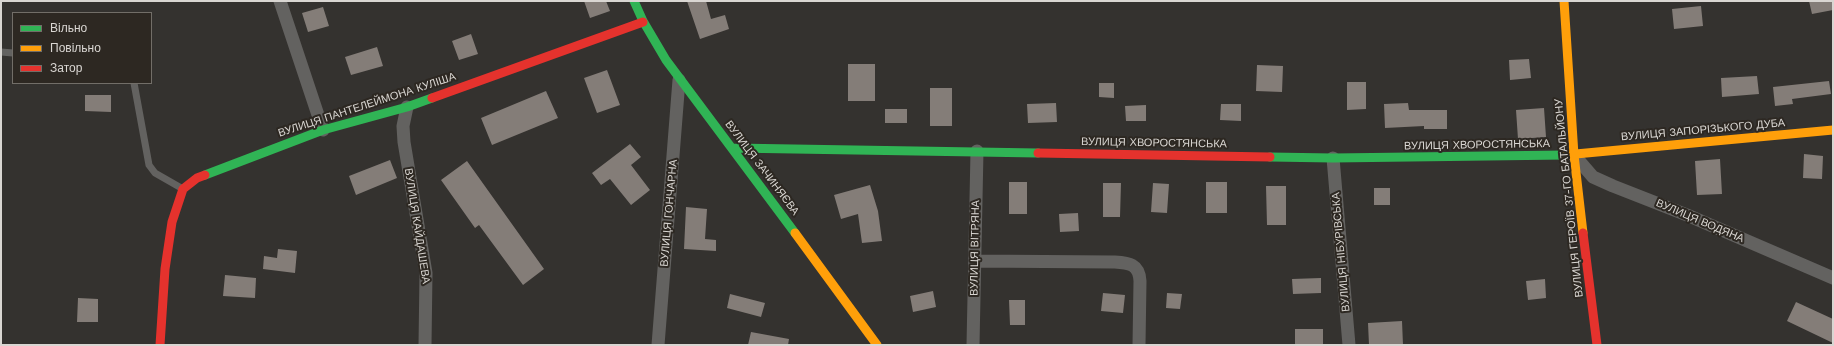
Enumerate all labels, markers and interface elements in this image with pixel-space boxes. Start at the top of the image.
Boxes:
legend [12,12,152,84]
text: Вільно [50,21,87,35]
text: Повільно [50,41,101,55]
text: Затор [50,61,82,75]
street label: ВУЛИЦЯ ПАНТЕЛЕЙМОНА КУЛІША [277,70,457,140]
street label: ВУЛИЦЯ ГЕРОЇВ 37-ГО БАТАЛЬЙОНУ [1552,98,1586,298]
street label: ВУЛИЦЯ ЗАПОРІЗЬКОГО ДУБА [1620,116,1786,144]
street label: ВУЛИЦЯ ЗАЧИНЯЄВА [722,118,802,218]
street label: ВУЛИЦЯ ХВОРОСТЯНСЬКА [1081,135,1227,151]
street label: ВУЛИЦЯ ХВОРОСТЯНСЬКА [1404,137,1550,153]
street label: ВУЛИЦЯ ГОНЧАРНА [658,159,680,267]
street label: ВУЛИЦЯ КАЙДАШЕВА [401,167,433,285]
street label: ВУЛИЦЯ НІБУРІВСЬКА [1329,192,1353,312]
street label: ВУЛИЦЯ ВОДЯНА [1654,196,1746,246]
street label: ВУЛИЦЯ ВІТРЯНА [968,200,982,296]

